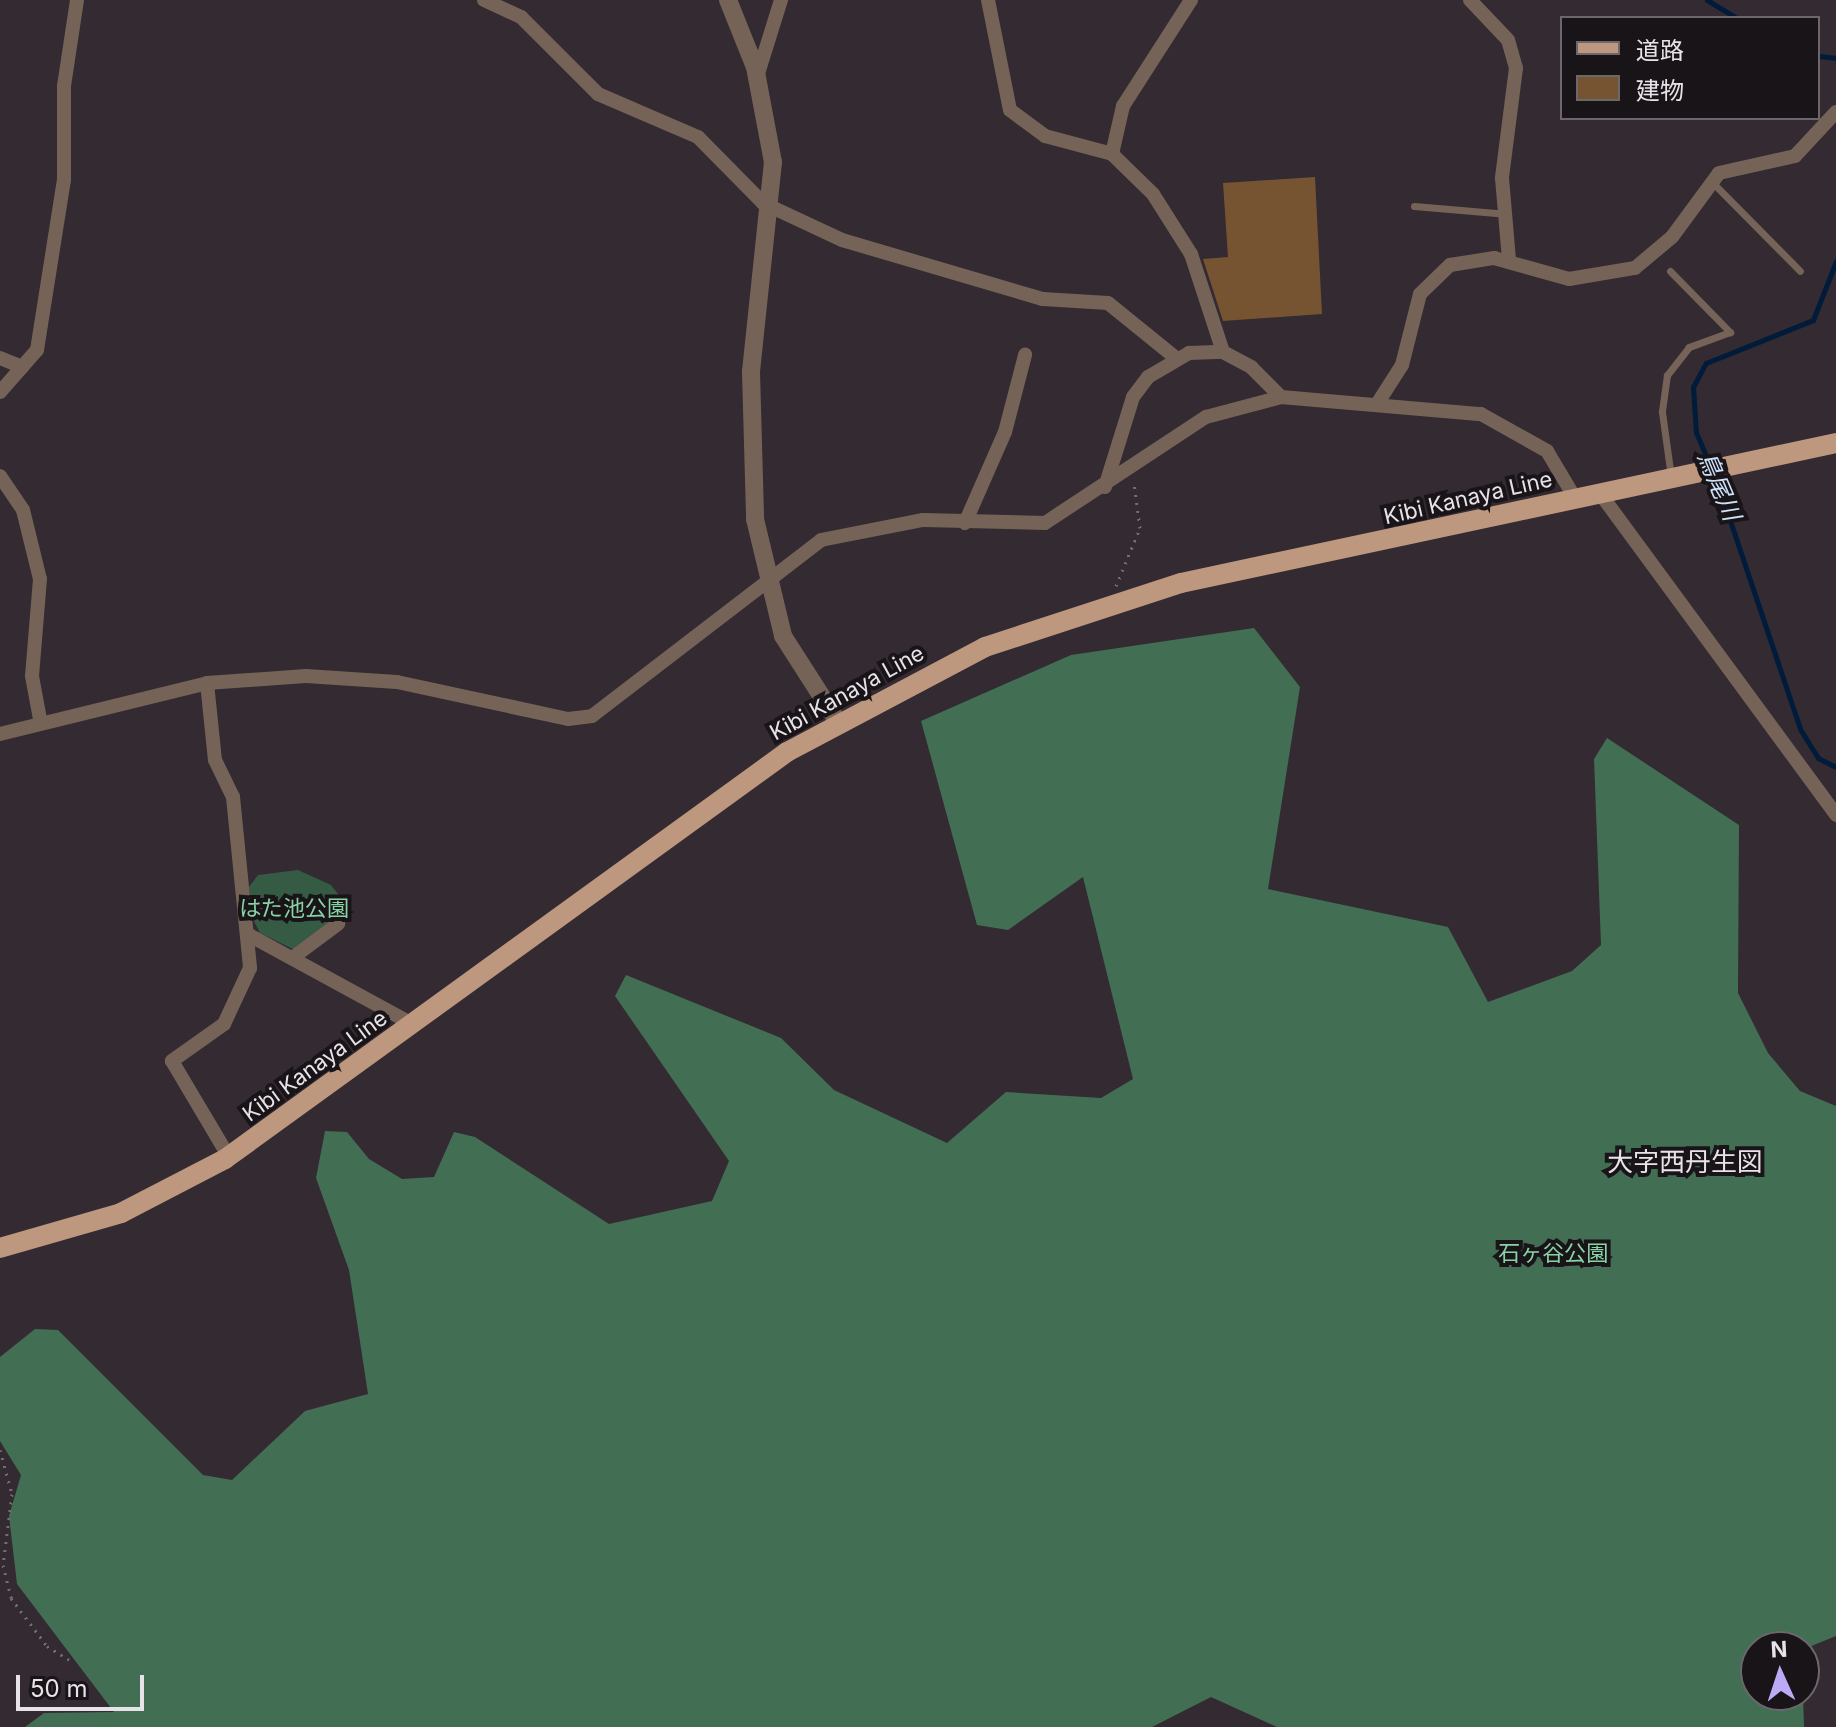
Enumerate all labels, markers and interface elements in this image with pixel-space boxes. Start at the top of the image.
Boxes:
legend [1560,16,1820,120]
text: 道路 [1636,36,1684,65]
text: 建物 [1636,76,1684,105]
water label: 鳥尾川 [1692,447,1746,525]
street label: Kibi Kanaya Line [1381,466,1555,530]
street label: Kibi Kanaya Line [765,640,929,746]
park label: はた池公園 [239,896,349,922]
street label: Kibi Kanaya Line [238,1005,392,1127]
district label: 大字西丹生図 [1607,1146,1763,1178]
park label: 石ヶ谷公園 [1498,1241,1608,1267]
north arrow [1740,1631,1820,1711]
text: N [1770,1636,1788,1662]
scale bar [20,1659,148,1709]
text: 50 m [30,1674,88,1703]

